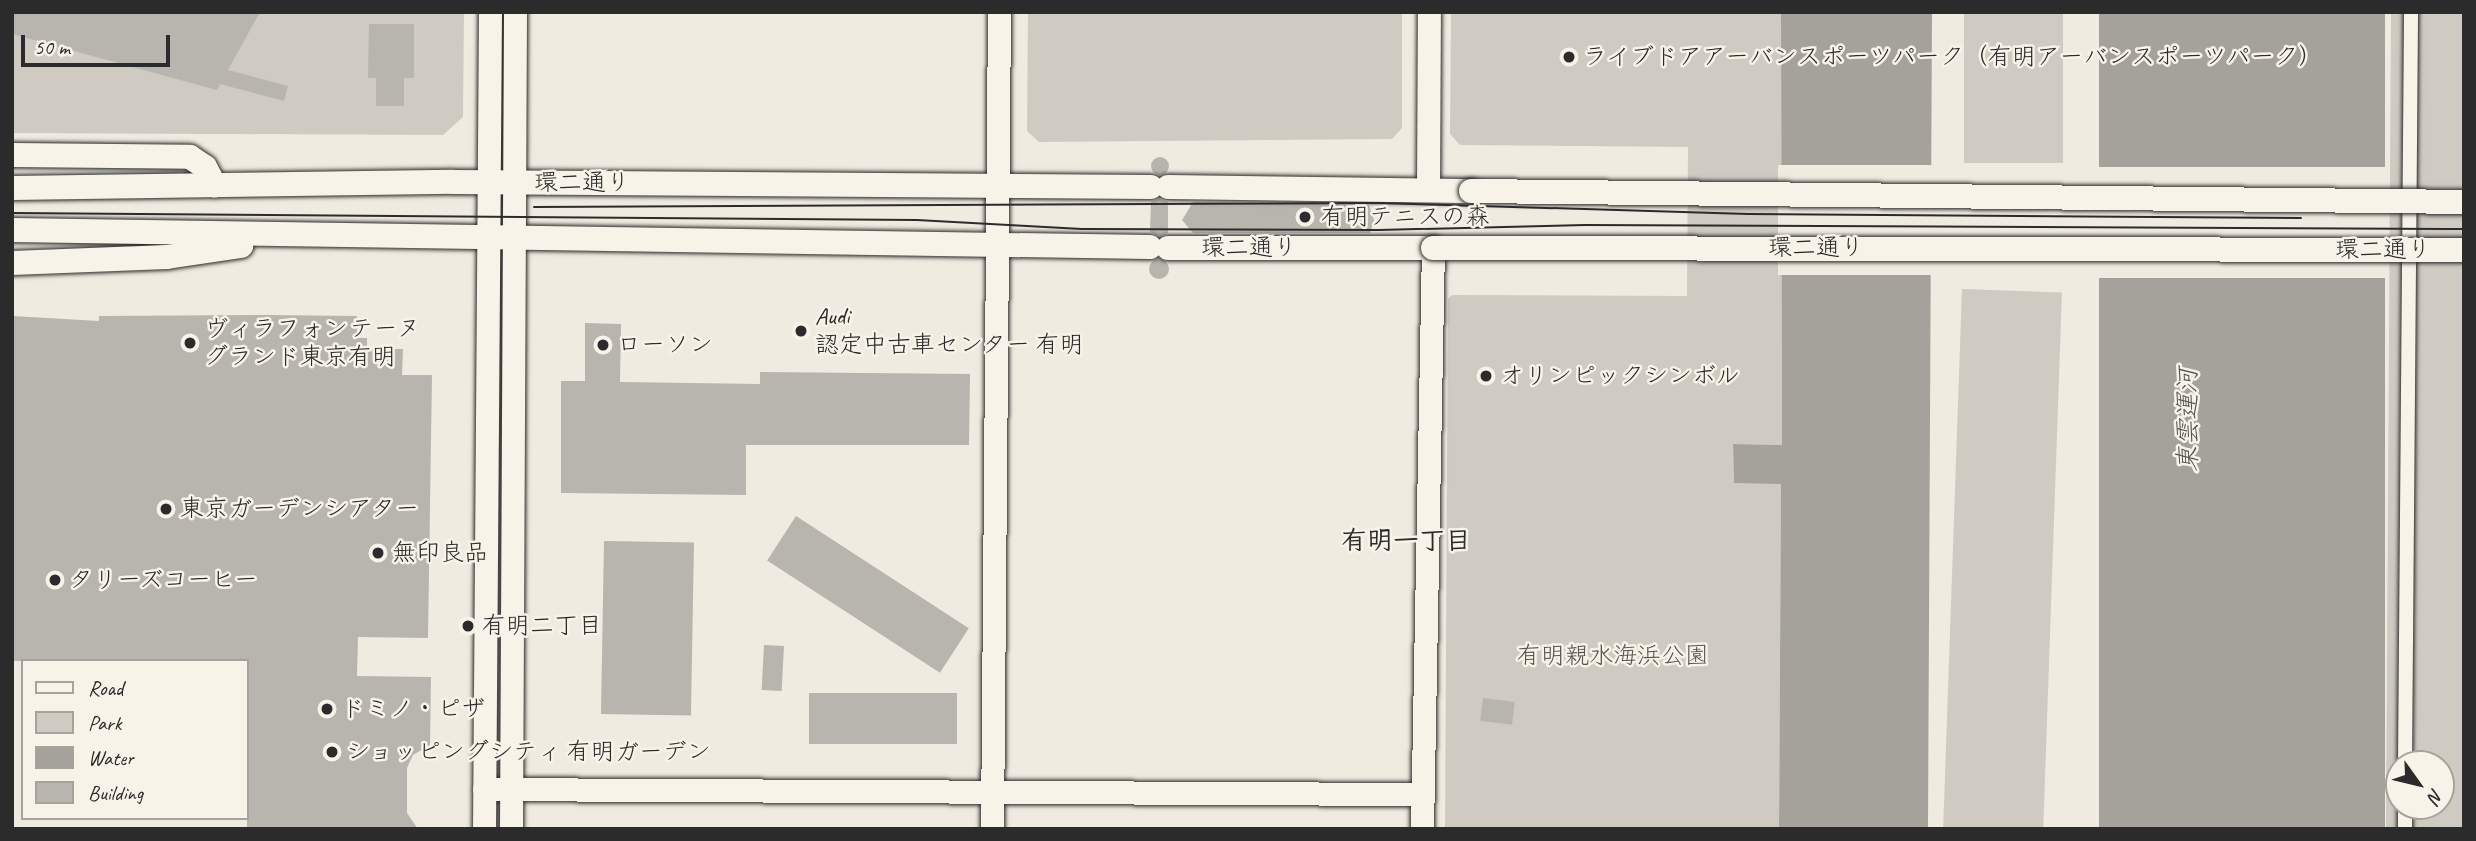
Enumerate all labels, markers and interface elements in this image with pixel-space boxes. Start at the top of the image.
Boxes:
scale bar [24,21,173,65]
text: 50 m [34,34,70,60]
place label: ライブドアアーバンスポーツパーク（有明アーバンスポーツパーク） [1583,43,2325,71]
marker: ライブドアアーバンスポーツパーク（有明アーバンスポーツパーク） [1561,49,1577,65]
street label: 環二通り [534,169,630,197]
place label: 有明テニスの森 [1321,203,1489,231]
marker: 有明テニスの森 [1295,207,1315,227]
street label: 環二通り [1201,234,1297,262]
street label: 環二通り [1768,234,1864,262]
street label: 環二通り [2335,236,2431,264]
place label: Audi 認定中古車センター 有明 [815,303,1085,359]
place label: ヴィラフォンテーヌ グランド東京有明 [204,315,420,371]
marker: Audi 認定中古車センター 有明 [793,323,809,339]
place label: ローソン [617,331,713,359]
marker: ヴィラフォンテーヌ グランド東京有明 [182,335,198,351]
marker: ローソン [595,337,611,353]
place label: オリンピックシンボル [1500,362,1740,390]
marker: オリンピックシンボル [1478,368,1494,384]
water label: 東雲運河 [2172,368,2204,472]
place label: 東京ガーデンシアター [180,495,420,523]
marker: 東京ガーデンシアター [158,501,174,517]
district label: 有明一丁目 [1341,525,1471,557]
place label: 無印良品 [392,539,488,567]
marker: 無印良品 [370,545,386,561]
place label: タリーズコーヒー [69,566,260,594]
marker: タリーズコーヒー [47,572,63,588]
place label: 有明二丁目 [482,612,602,640]
marker: 有明二丁目 [460,618,476,634]
park label: 有明親水海浜公園 [1517,642,1709,670]
legend [21,659,248,820]
text: Road [88,675,123,701]
place label: ドミノ・ピザ [341,695,485,723]
marker: ドミノ・ピザ [319,701,335,717]
text: Park [88,710,121,736]
place label: ショッピングシティ 有明ガーデン [346,738,712,766]
marker: ショッピングシティ 有明ガーデン [324,744,340,760]
text: Water [88,745,134,771]
north arrow [2385,750,2455,820]
text: Building [88,780,143,806]
text: N [2423,784,2449,807]

